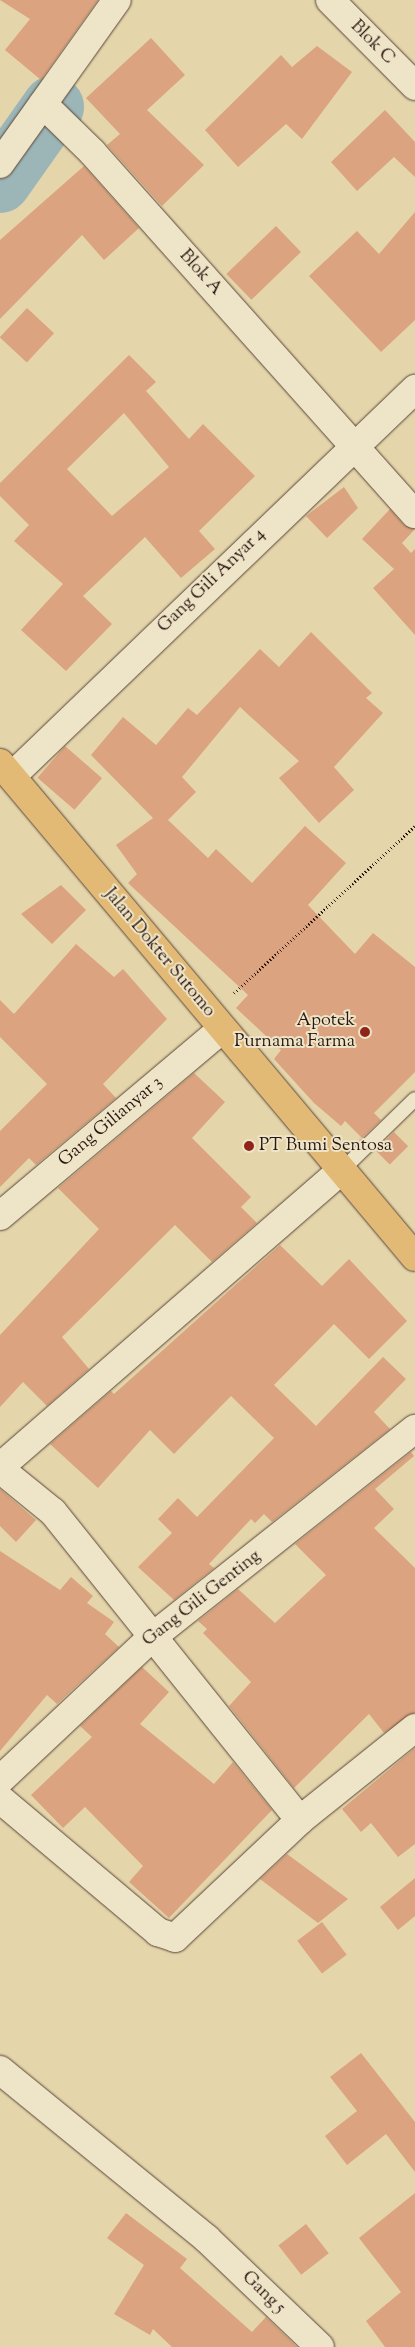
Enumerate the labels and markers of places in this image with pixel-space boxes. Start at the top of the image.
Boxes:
place label: Apotek Purnama Farma [234,1011,355,1054]
marker: Apotek Purnama Farma [359,1026,371,1038]
place label: PT Bumi Sentosa [259,1135,392,1157]
marker: PT Bumi Sentosa [243,1140,255,1152]

